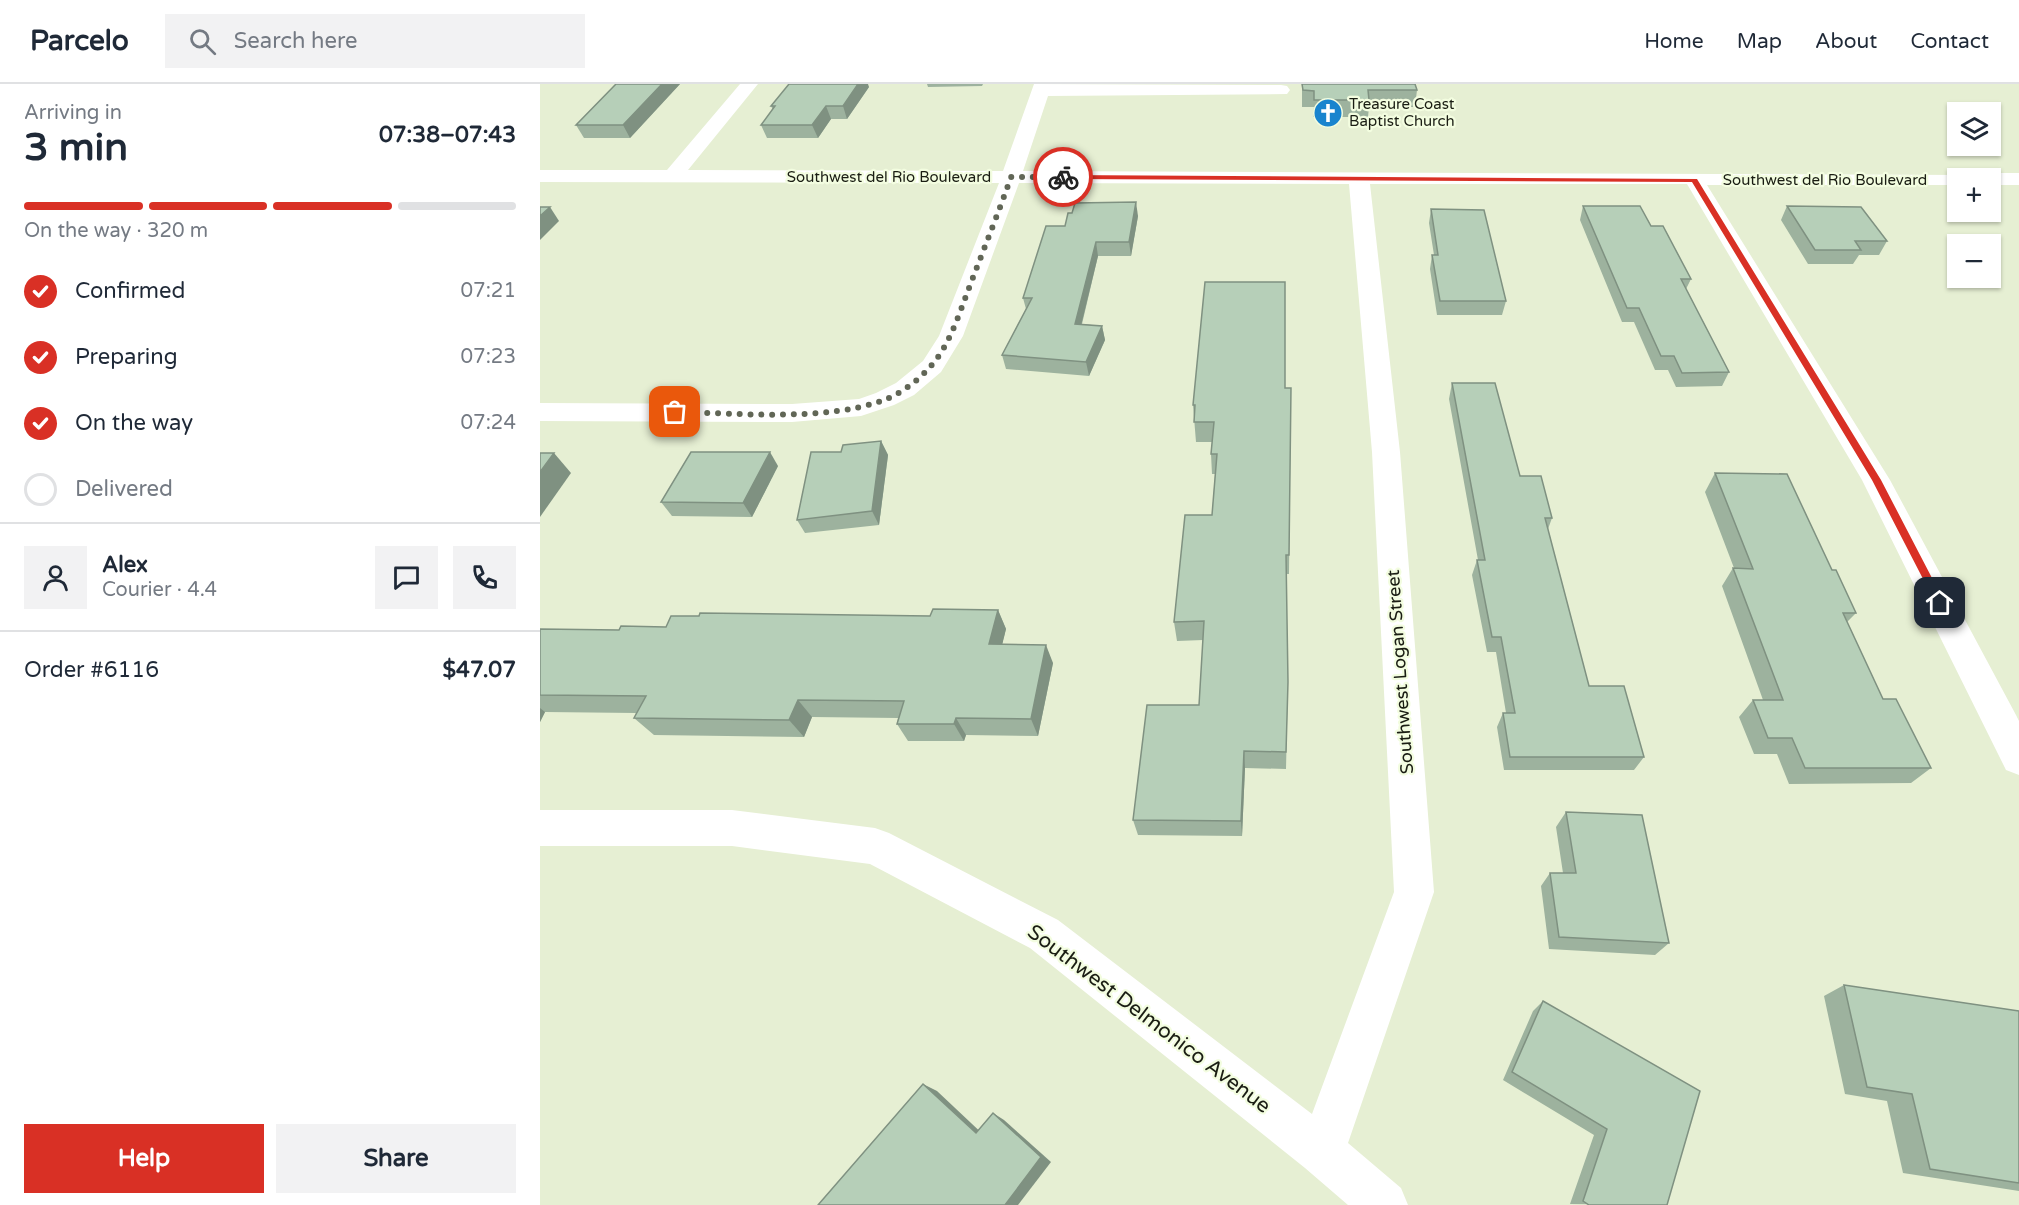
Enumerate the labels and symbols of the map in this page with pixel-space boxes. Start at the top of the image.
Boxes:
place label: Treasure Coast Baptist Church [1349,95,1455,130]
church icon: Treasure Coast Baptist Church [1312,97,1344,129]
courier [1033,147,1093,207]
street label: Southwest del Rio Boulevard [787,168,991,186]
street label: Southwest del Rio Boulevard [1723,171,1927,189]
pin [649,386,700,437]
street label: Southwest Logan Street [1382,569,1418,775]
pin [1914,577,1965,628]
street label: Southwest Delmonico Avenue [1022,919,1276,1119]

